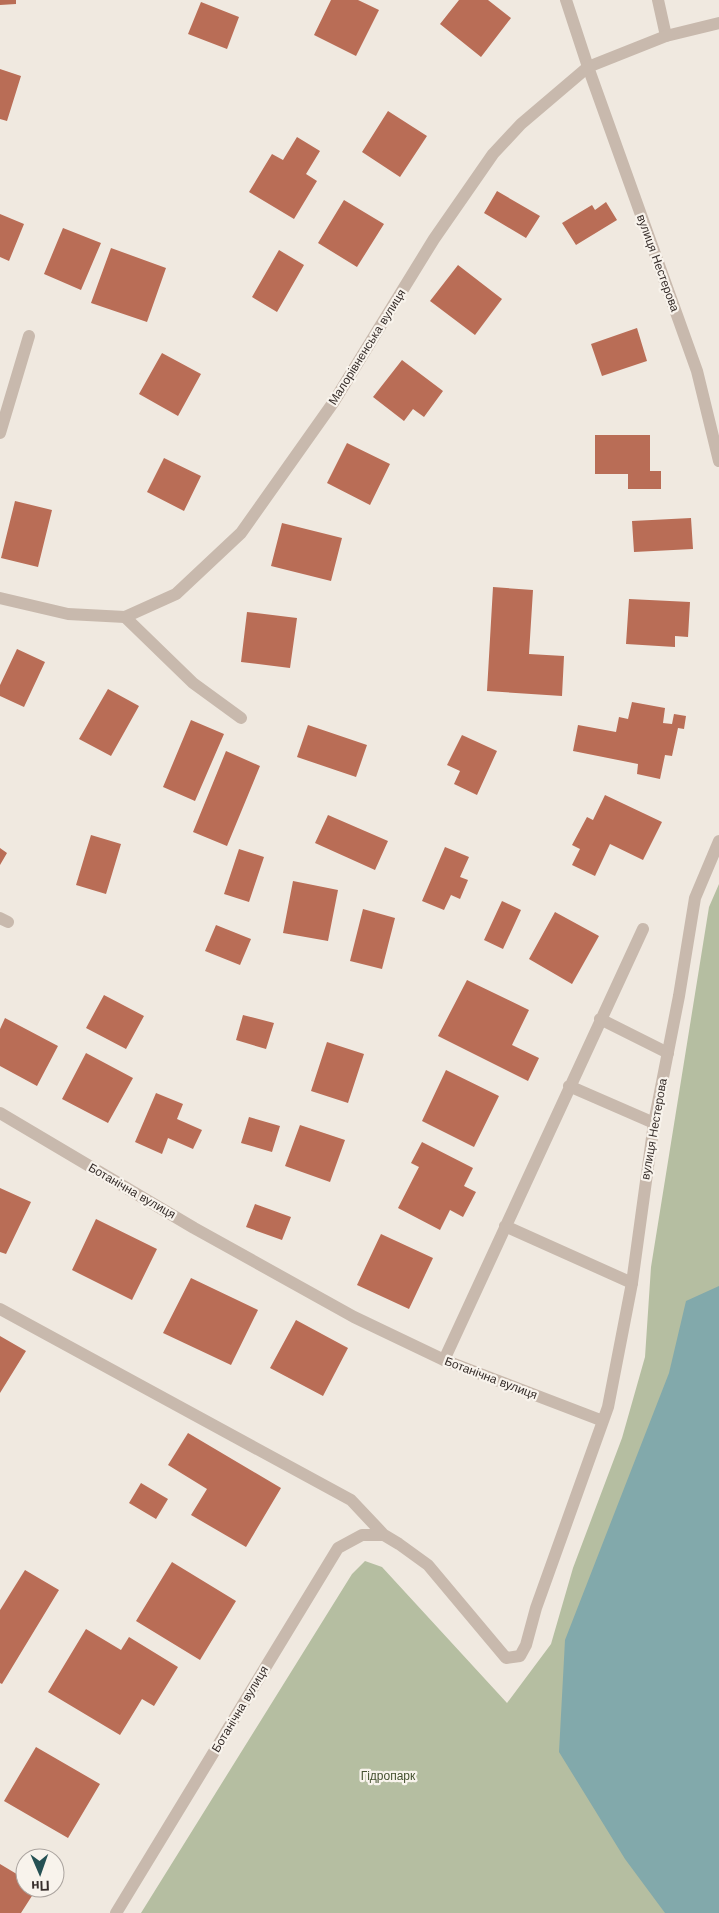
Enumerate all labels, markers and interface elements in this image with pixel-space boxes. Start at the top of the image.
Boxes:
street label: вулиця Нестерова [634,212,682,314]
street label: Малорівненська вулиця [326,287,408,407]
street label: вулиця Нестерова [638,1077,670,1181]
street label: Ботанічна вулиця [86,1160,178,1222]
street label: Ботанічна вулиця [443,1354,539,1402]
street label: Ботанічна вулиця [209,1663,271,1755]
park label: Гідропарк [361,1769,416,1783]
north arrow [15,1848,65,1898]
text: Пн [31,1878,50,1894]

